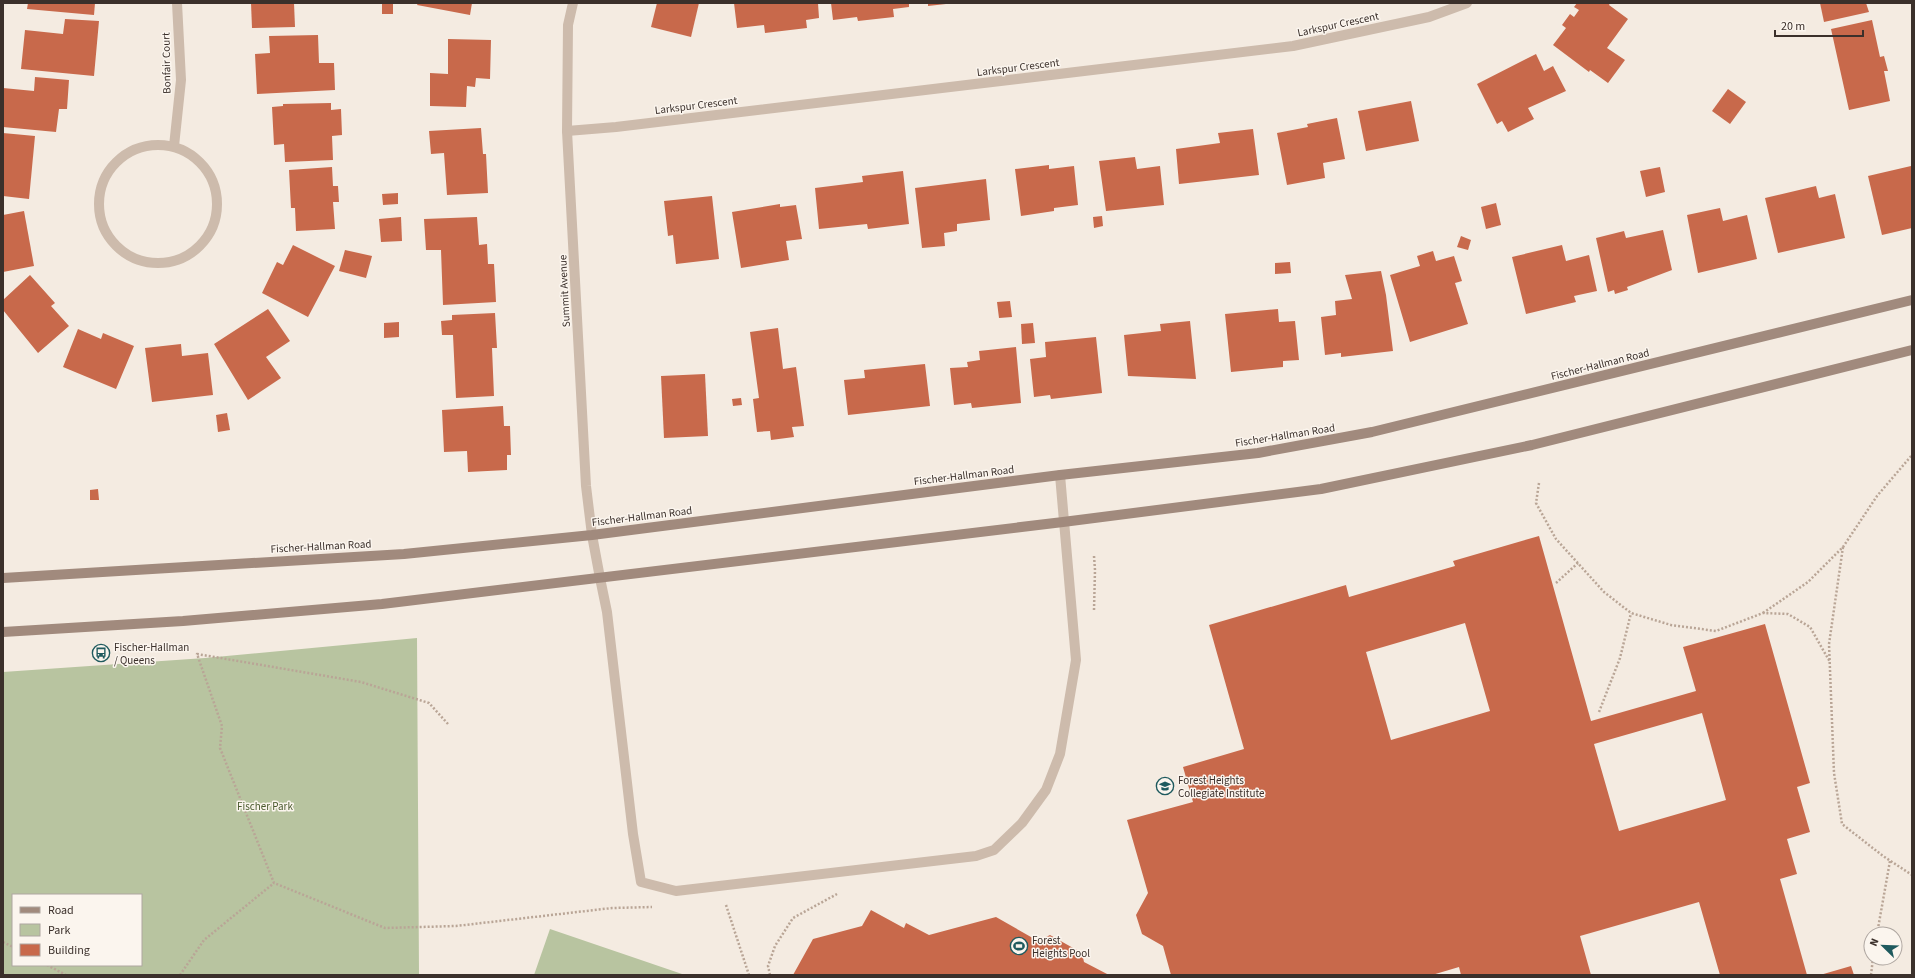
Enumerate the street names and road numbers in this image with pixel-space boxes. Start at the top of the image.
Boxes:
street label: Larkspur Crescent [1296,8,1380,40]
street label: Bonfair Court [158,32,175,94]
street label: Larkspur Crescent [976,55,1060,80]
street label: Larkspur Crescent [654,93,738,118]
street label: Summit Avenue [555,254,574,328]
street label: Fischer-Hallman Road [1549,345,1651,384]
street label: Fischer-Hallman Road [1234,420,1336,451]
street label: Fischer-Hallman Road [913,462,1015,489]
street label: Fischer-Hallman Road [591,503,693,530]
street label: Fischer-Hallman Road [270,536,372,557]

